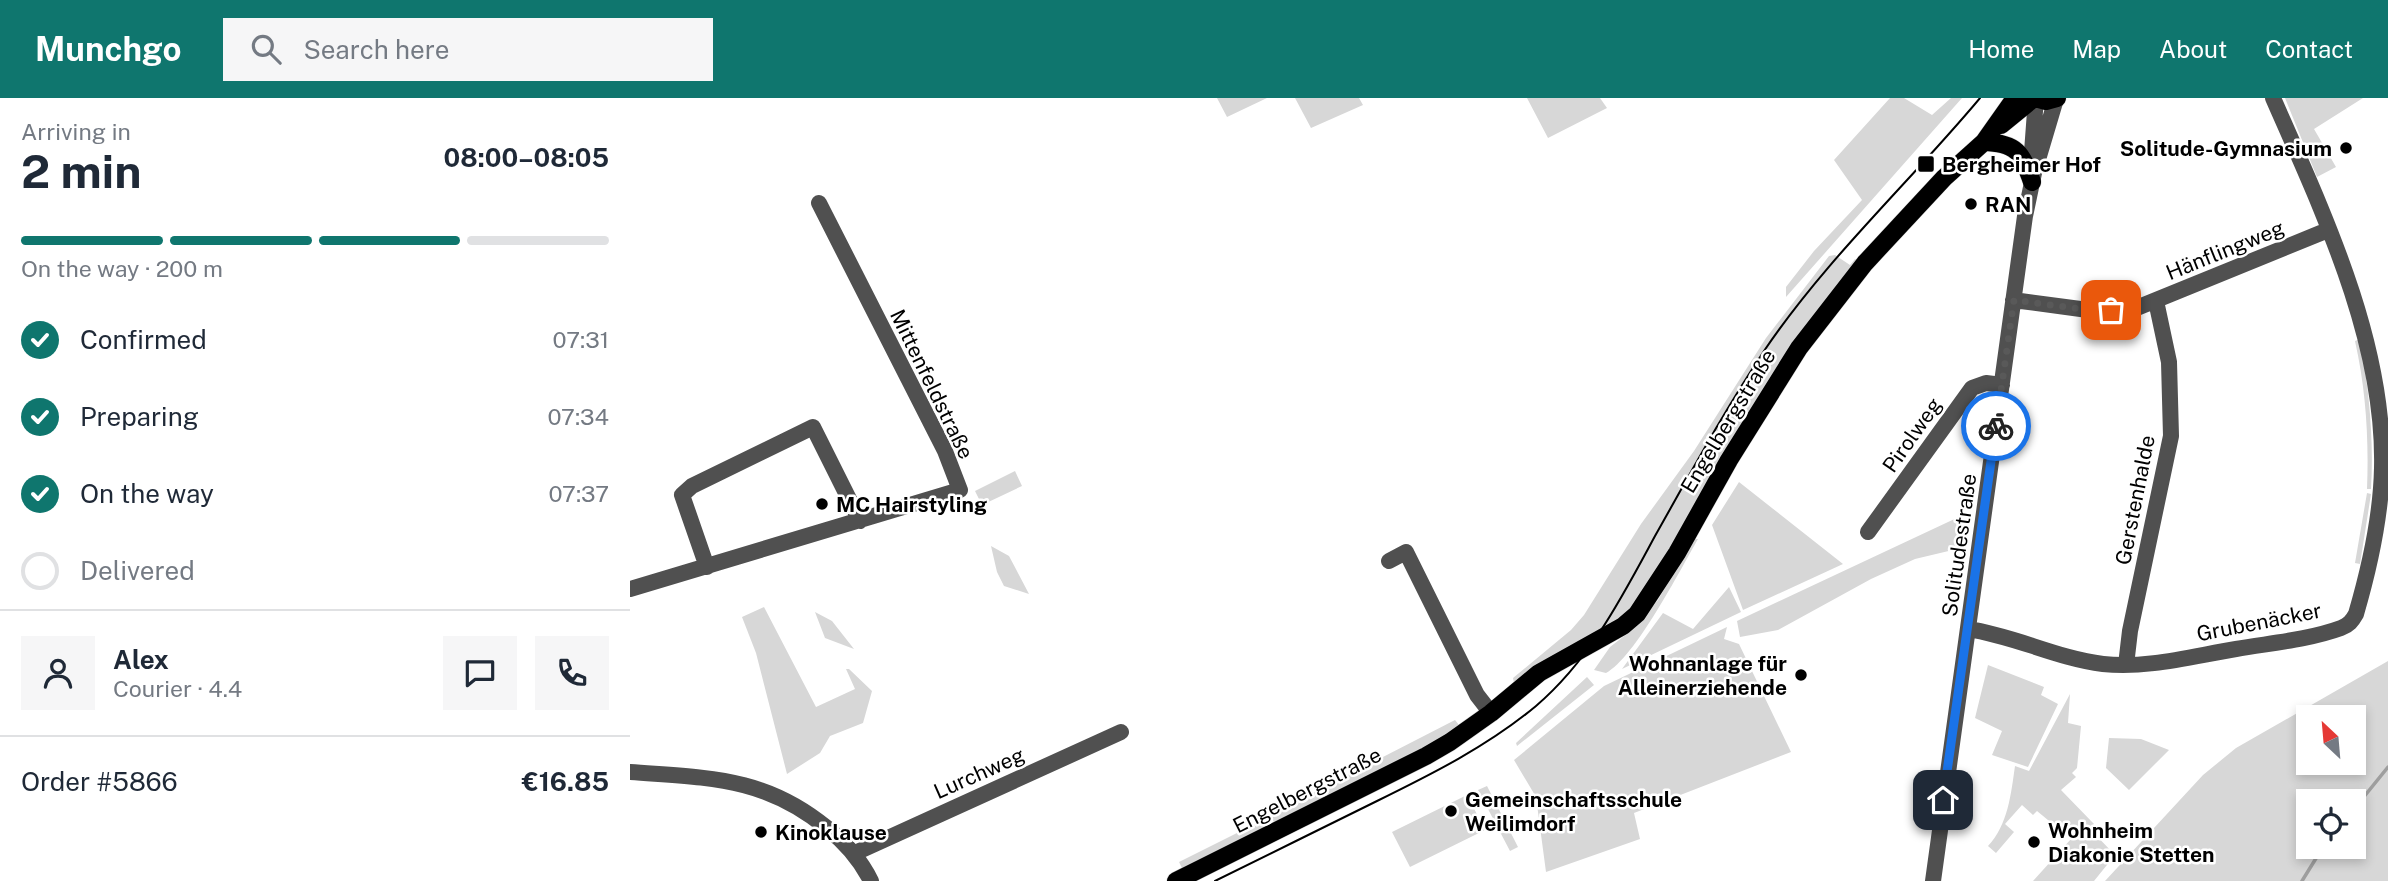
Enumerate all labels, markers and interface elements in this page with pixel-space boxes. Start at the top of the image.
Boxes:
search box [223,18,713,81]
text: Munchgo [35,30,181,68]
icon: search [247,30,285,68]
text: Search here [303,34,449,65]
text: Home [1968,35,2034,63]
text: Map [2072,35,2121,63]
text: About [2159,35,2227,63]
text: Contact [2265,35,2353,63]
text: Arriving in [21,118,131,145]
place label: Solitude-Gymnasium [2120,136,2332,161]
marker: Solitude-Gymnasium [2338,140,2354,156]
text: 08:00–08:05 [444,142,609,173]
text: 2 min [21,144,141,198]
place label: Bergheimer Hof [1942,152,2101,177]
marker: Bergheimer Hof [1916,154,1936,174]
place label: RAN [1985,192,2031,217]
marker: RAN [1963,196,1979,212]
street label: Hänflingweg [2162,215,2288,285]
text: On the way · 200 m [21,255,223,282]
pin [2081,280,2141,340]
icon: bag [2092,291,2130,329]
street label: Mittenfeldstraße [885,305,979,463]
icon: check [21,321,59,359]
text: Confirmed [80,324,207,355]
text: 07:31 [552,326,609,353]
street label: Engelbergstraße [1675,345,1781,497]
courier [1961,391,2031,461]
street label: Pirolweg [1877,393,1947,477]
icon: check [21,398,59,436]
text: Preparing [80,401,199,432]
text: 07:34 [547,403,609,430]
icon: bike [1977,407,2015,445]
street label: Gerstenhalde [2110,433,2160,567]
street label: Solitudestraße [1937,472,1981,618]
icon: check [21,475,59,513]
text: On the way [80,478,214,509]
text: 07:37 [548,480,609,507]
place label: MC Hairstyling [836,492,987,517]
marker: MC Hairstyling [814,496,830,512]
text: Delivered [80,555,195,586]
street label: Grubenäcker [2194,598,2324,646]
button: person [21,636,95,710]
button: chat [443,636,517,710]
button: phone [535,636,609,710]
text: Alex [113,644,169,675]
place label: Wohnanlage für Alleinerziehende [1618,651,1787,700]
marker: Wohnanlage für Alleinerziehende [1793,667,1809,683]
text: Courier · 4.4 [113,675,242,702]
north arrow [2296,705,2366,775]
map controls [2296,705,2366,859]
street label: Lurchweg [930,742,1028,804]
street label: Engelbergstraße [1229,742,1385,838]
text: Order #5866 [21,766,178,797]
text: €16.85 [522,766,609,797]
pin [1913,770,1973,830]
icon: home [1924,781,1962,819]
place label: Gemeinschaftsschule Weilimdorf [1465,787,1682,836]
button: locate [2296,789,2366,859]
marker: Gemeinschaftsschule Weilimdorf [1443,803,1459,819]
place label: Wohnheim Diakonie Stetten [2048,818,2215,867]
place label: Kinoklause [775,820,887,845]
marker: Kinoklause [753,824,769,840]
marker: Wohnheim Diakonie Stetten [2026,834,2042,850]

